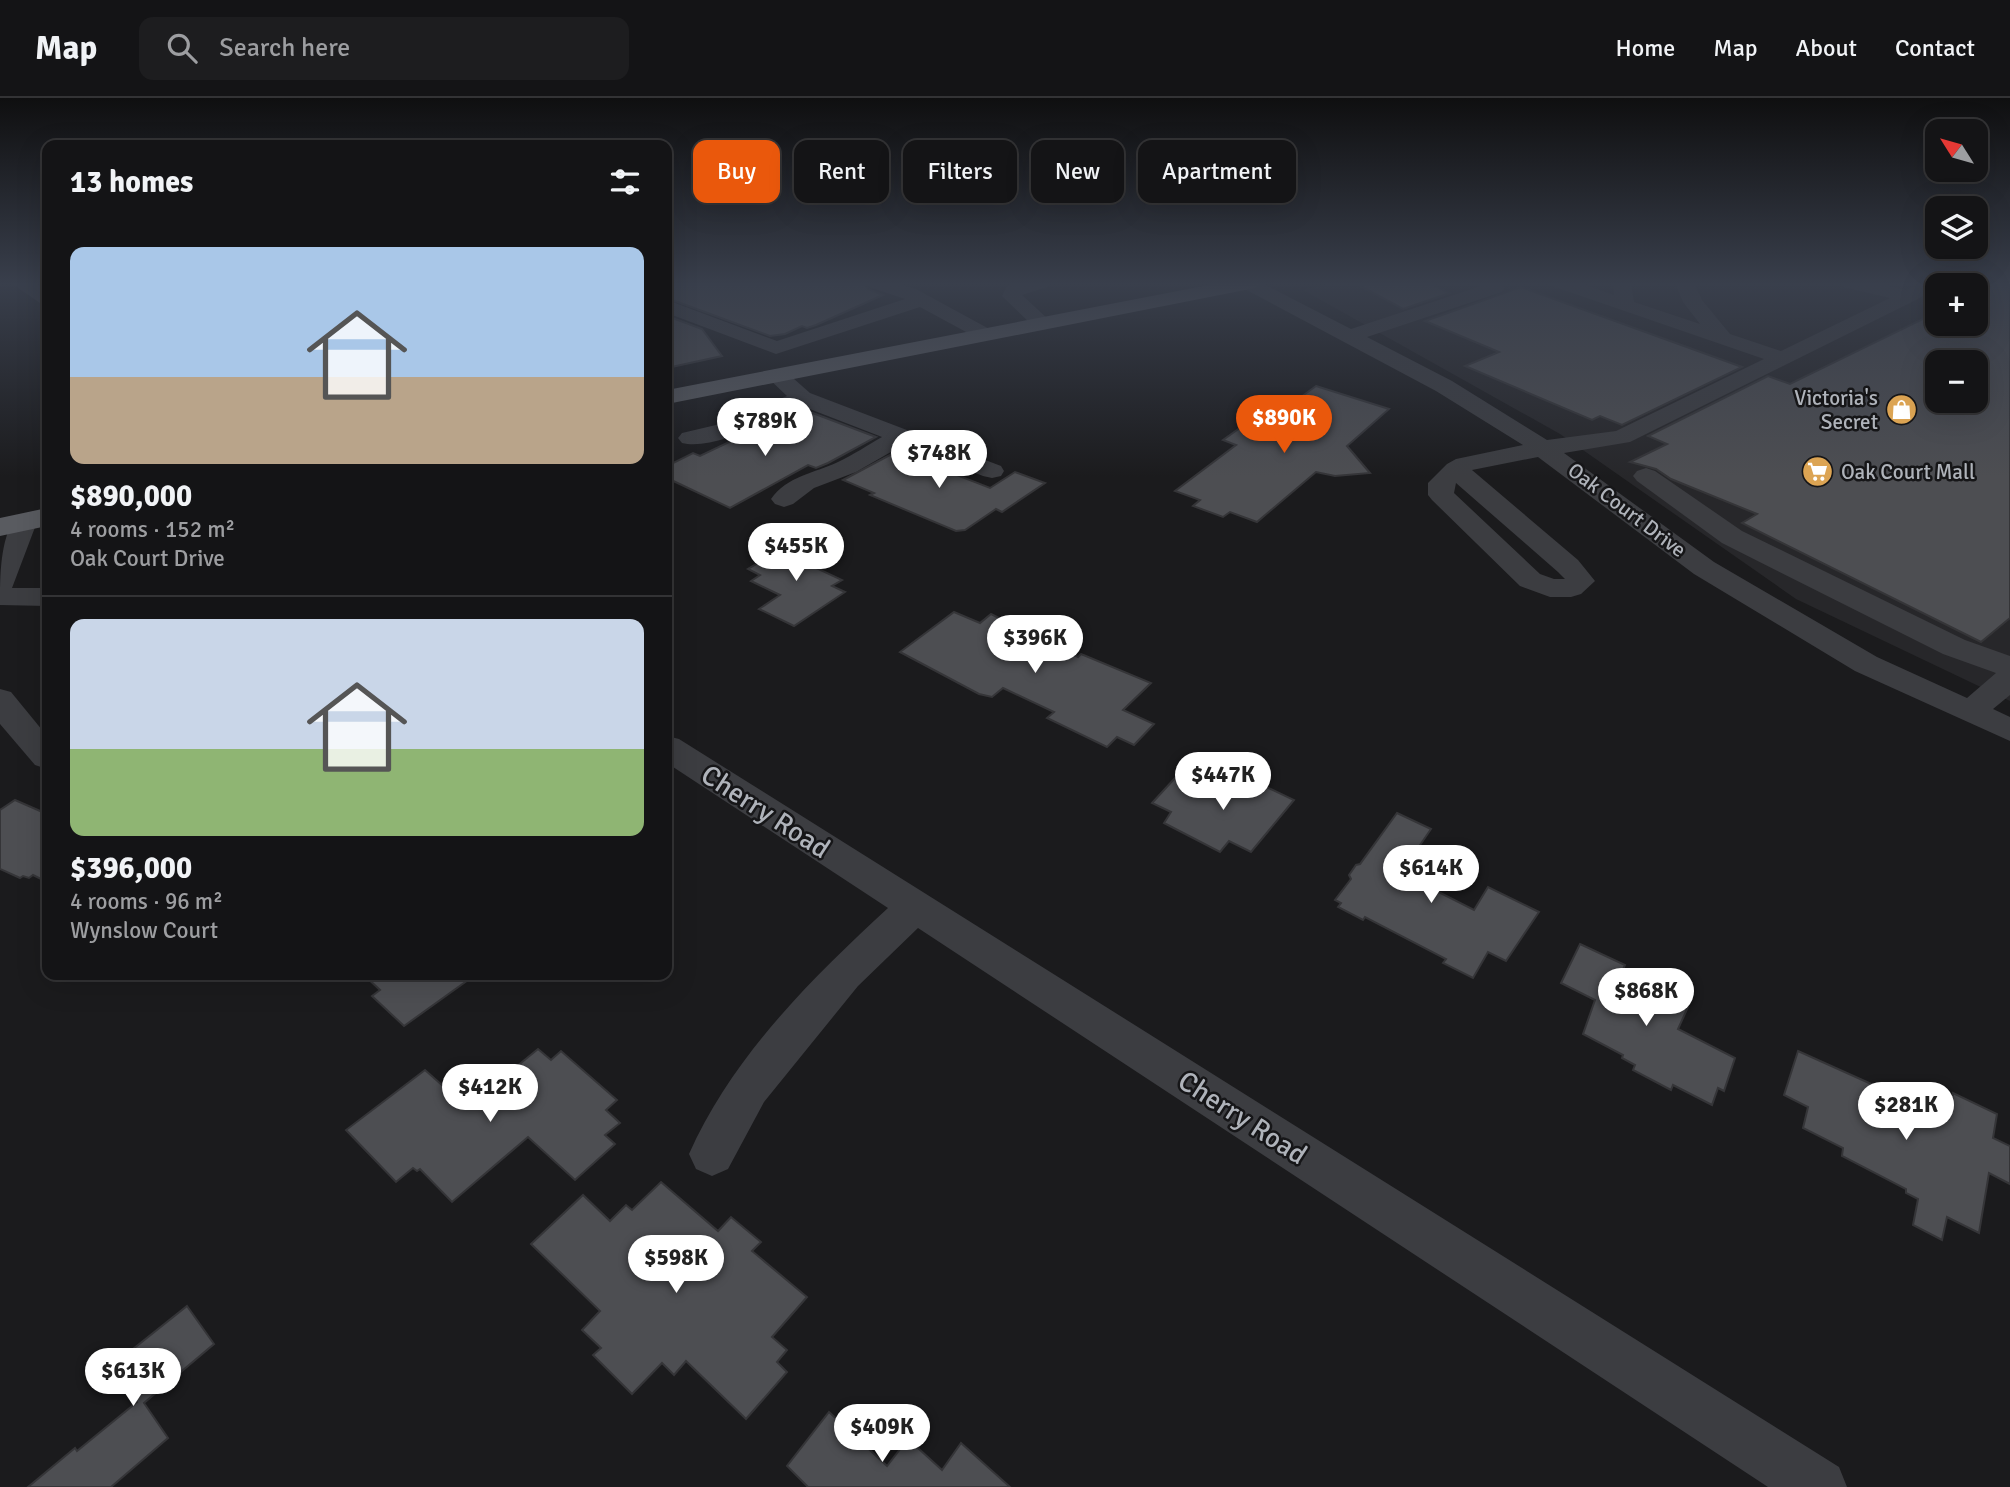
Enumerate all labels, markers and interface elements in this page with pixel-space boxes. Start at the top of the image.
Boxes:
search box [139,17,629,80]
text: Map [35,28,97,69]
icon: search [163,29,201,67]
text: Search here [219,32,350,64]
text: Home [1615,33,1675,63]
text: Map [1713,33,1758,63]
text: About [1796,33,1857,63]
text: Contact [1895,33,1975,63]
north arrow [1925,119,1988,182]
map controls [1925,119,1988,413]
chip: Buy [693,140,780,203]
chip: Rent [794,140,889,203]
chip: Filters [903,140,1017,203]
chip: New [1031,140,1124,203]
chip: Apartment [1138,140,1296,203]
icon: filters [606,163,644,201]
text: 13 homes [70,164,193,201]
button: layers [1925,196,1988,259]
button: + [1925,273,1988,336]
icon: home [294,292,420,418]
button: − [1925,350,1988,413]
place label: Victoria's Secret [1794,385,1878,435]
shop icon: Victoria's Secret [1884,393,1918,427]
pin: $890K [1235,396,1333,455]
pin: $789K [716,398,814,458]
text: $890K [1252,403,1316,432]
text: $789K [733,406,797,435]
pin: $748K [890,430,988,490]
text: $748K [907,438,971,467]
supermarket icon: Oak Court Mall [1801,455,1835,489]
street label: Oak Court Drive [1563,457,1691,563]
place label: Oak Court Mall [1841,459,1975,485]
text: $890,000 [70,478,192,515]
text: 4 rooms · 152 m² [70,515,235,544]
pin: $455K [747,524,845,583]
text: $455K [764,531,828,560]
text: Oak Court Drive [70,544,225,573]
pin: $396K [986,616,1084,675]
text: $396K [1003,623,1067,652]
icon: home [294,664,420,790]
pin: $447K [1174,752,1272,812]
street label: Cherry Road [695,758,836,866]
text: $447K [1191,760,1255,789]
pin: $614K [1382,846,1480,905]
text: $396,000 [70,850,192,887]
text: $614K [1399,853,1463,882]
text: 4 rooms · 96 m² [70,887,223,916]
text: Wynslow Court [70,916,218,945]
pin: $868K [1597,968,1695,1028]
text: $868K [1614,976,1678,1005]
street label: Cherry Road [1172,1064,1313,1172]
pin: $412K [441,1065,539,1124]
text: $412K [458,1072,522,1101]
pin: $281K [1857,1082,1955,1142]
text: $281K [1874,1090,1938,1119]
pin: $598K [627,1236,725,1295]
text: $598K [644,1243,708,1272]
pin: $613K [84,1348,182,1408]
text: $613K [101,1356,165,1385]
pin: $409K [833,1404,931,1464]
text: $409K [850,1412,914,1441]

